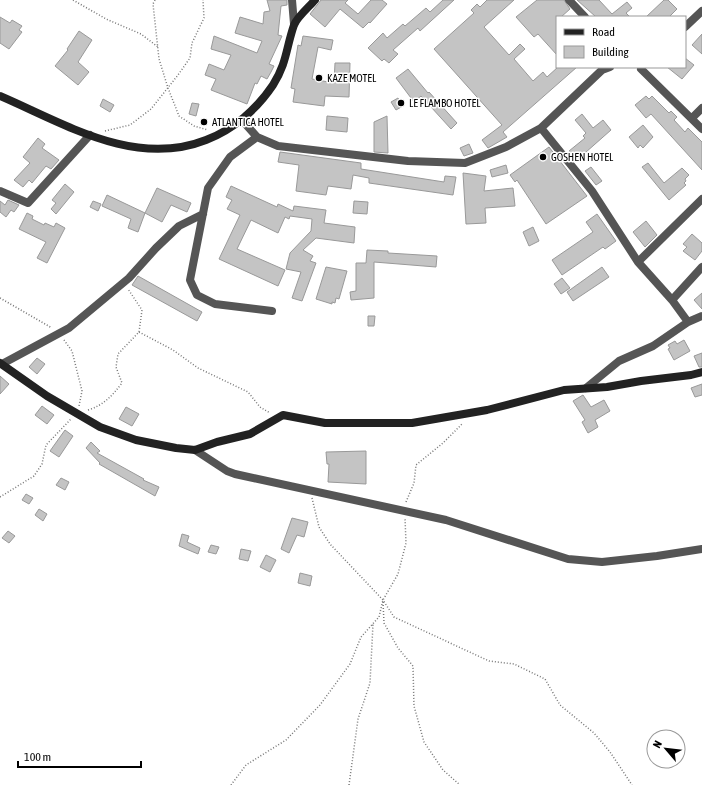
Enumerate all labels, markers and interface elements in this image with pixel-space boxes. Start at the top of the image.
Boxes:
legend [556,16,686,68]
text: Road [592,25,615,39]
text: Building [592,45,630,59]
place label: KAZE MOTEL [327,72,377,84]
marker: KAZE MOTEL [314,73,324,83]
place label: LE FLAMBO HOTEL [409,97,481,109]
marker: LE FLAMBO HOTEL [396,98,406,108]
place label: ATLANTICA HOTEL [212,116,285,128]
marker: ATLANTICA HOTEL [199,117,209,127]
place label: GOSHEN HOTEL [551,151,614,163]
marker: GOSHEN HOTEL [538,152,548,162]
north arrow [646,729,686,769]
text: N [650,739,664,750]
scale bar [18,743,141,769]
text: 100 m [24,750,51,764]

